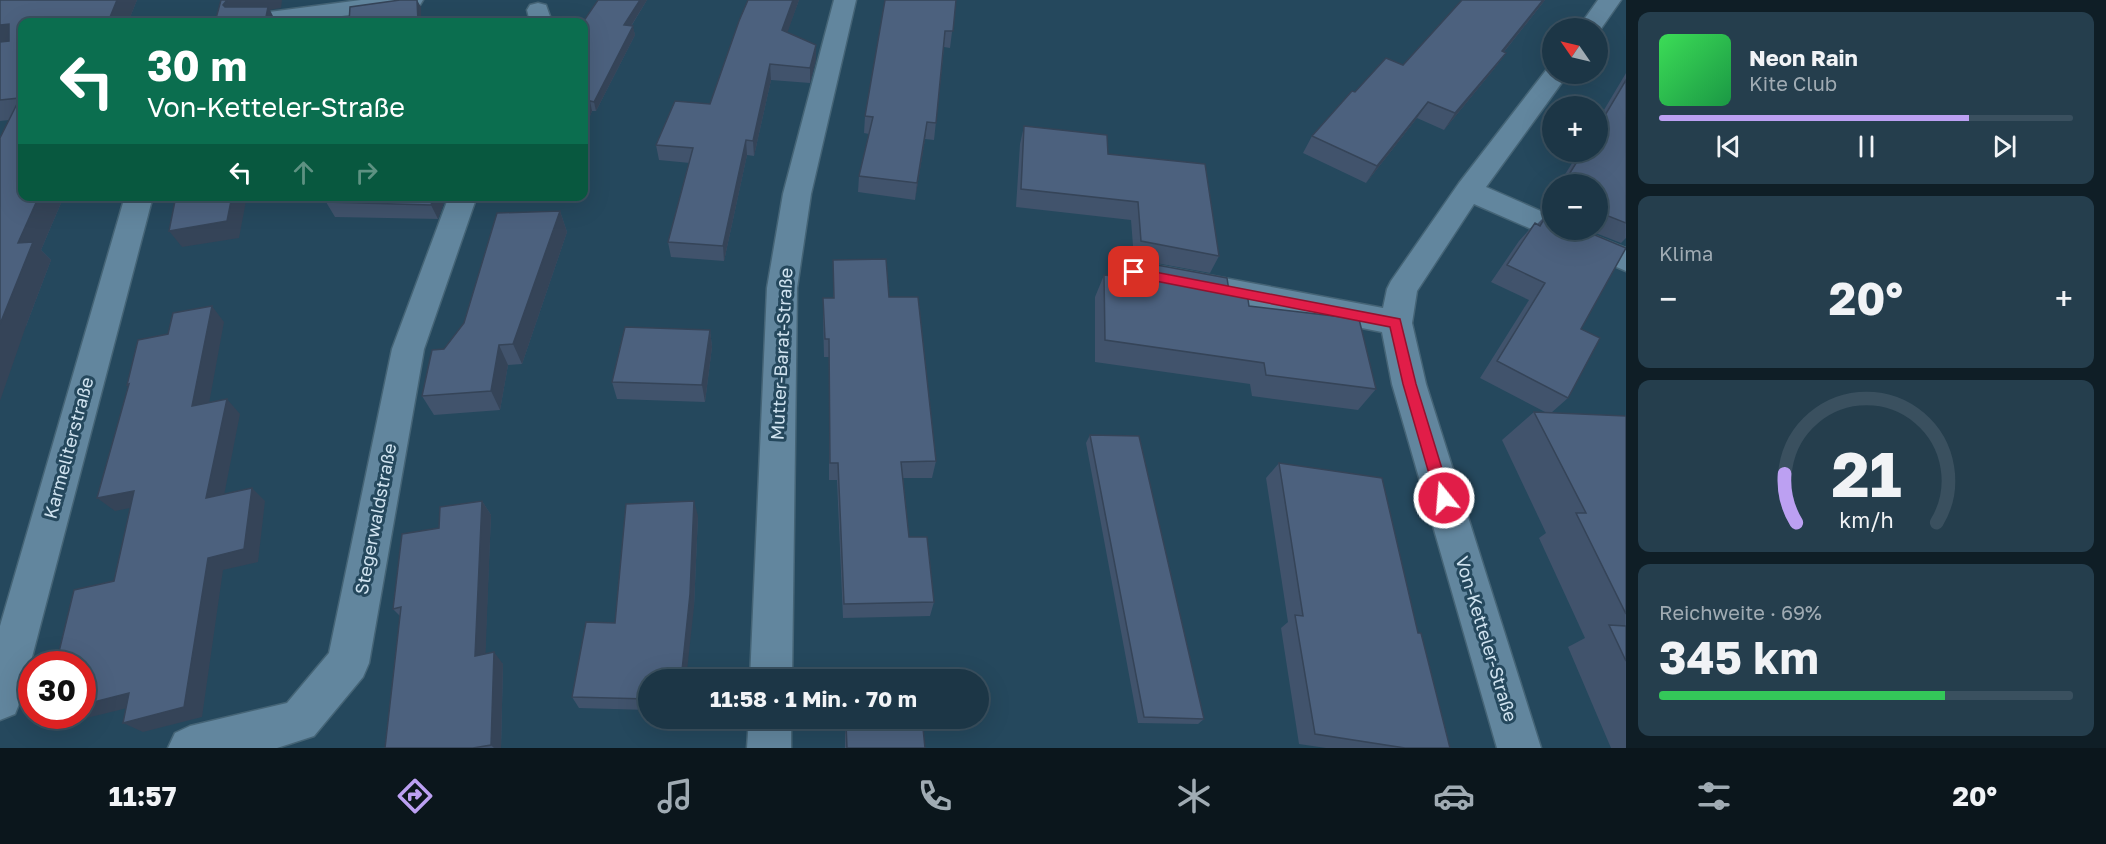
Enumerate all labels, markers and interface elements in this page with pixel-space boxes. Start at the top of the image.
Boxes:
north arrow [1542,18,1608,84]
map controls [1542,18,1608,240]
text: 30 m [147,40,247,90]
icon: left [48,42,126,120]
text: Neon Rain [1749,44,1858,71]
text: Kite Club [1749,71,1837,95]
text: Von-Ketteler-Straße [147,91,405,123]
button: + [1542,96,1608,162]
icon: previous [1712,130,1745,163]
icon: pause [1850,130,1883,163]
icon: next [1988,130,2021,163]
icon: left [224,156,257,189]
icon: ahead [287,156,320,189]
icon: right [350,156,383,189]
button: − [1542,174,1608,240]
text: Klima [1659,241,1713,265]
pin [1108,246,1159,297]
icon: arrive [1117,255,1150,288]
street label: Mutter-Barat-Straße [765,267,797,441]
text: 20° [1829,271,1903,325]
text: − [1659,279,1677,318]
text: + [2055,279,2073,318]
street label: Karmeliterstraße [39,375,98,521]
text: 21 [1831,436,1901,511]
street label: Stegerwaldstraße [350,441,400,596]
position arrow [1412,466,1476,530]
text: km/h [1839,507,1893,533]
street label: Von-Ketteler-Straße [1451,553,1523,724]
text: Reichweite · 69% [1659,600,1822,624]
text: 345 km [1659,630,1819,684]
speed limit sign: 30 [18,651,96,729]
text: 11:58 · 1 Min. · 70 m [710,685,917,712]
icon: directions [394,775,436,817]
icon: music [654,775,696,817]
icon: phone [914,775,956,817]
icon: climate [1173,775,1215,817]
icon: car [1433,775,1475,817]
icon: filters [1693,775,1735,817]
text: 11:57 [109,780,177,812]
text: 20° [1953,780,1997,812]

